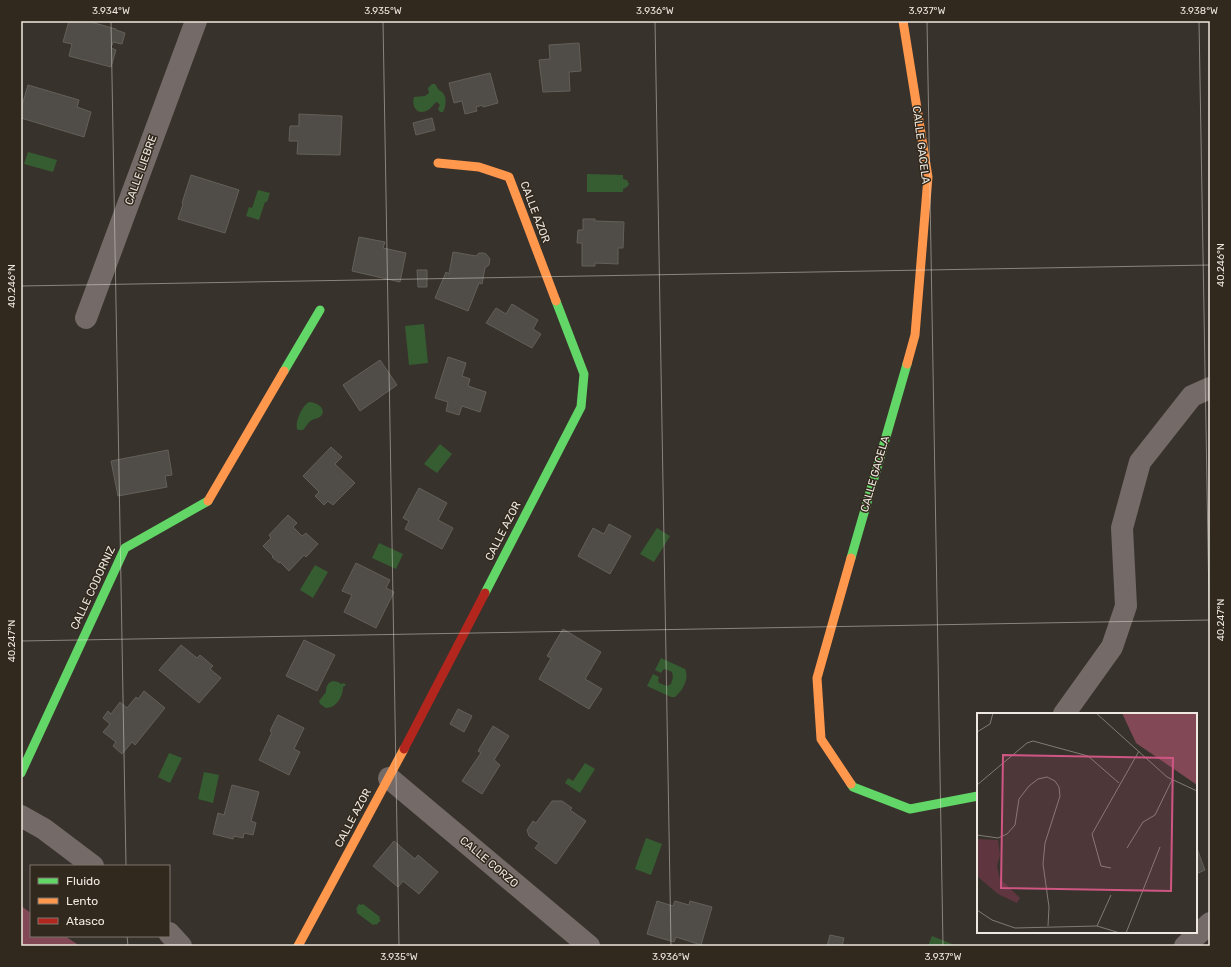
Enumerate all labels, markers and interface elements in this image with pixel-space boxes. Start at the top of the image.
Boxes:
text: 3.934°W [92,5,130,17]
text: 3.935°W [364,5,402,17]
text: 3.936°W [636,5,674,17]
text: 3.937°W [909,5,945,17]
text: 3.938°W [1180,5,1218,17]
street label: CALLE GACELA [910,105,932,185]
street label: CALLE LIEBRE [122,133,160,207]
street label: CALLE AZOR [517,180,553,244]
text: 40.246°N [1215,243,1227,287]
text: 40.246°N [6,264,18,308]
street label: CALLE GACELA [858,434,892,514]
street label: CALLE AZOR [483,499,523,563]
street label: CALLE CODORNIZ [68,544,118,632]
text: 40.247°N [1215,599,1227,641]
text: 40.247°N [6,620,18,662]
inset map [977,713,1197,933]
street label: CALLE AZOR [332,786,374,850]
street label: CALLE CORZO [457,834,521,890]
legend [30,865,170,937]
text: Fluido [66,874,100,888]
text: Lento [66,894,98,908]
text: Atasco [66,914,105,928]
text: 3.935°W [380,951,418,963]
text: 3.936°W [652,951,690,963]
text: 3.937°W [925,951,961,963]

